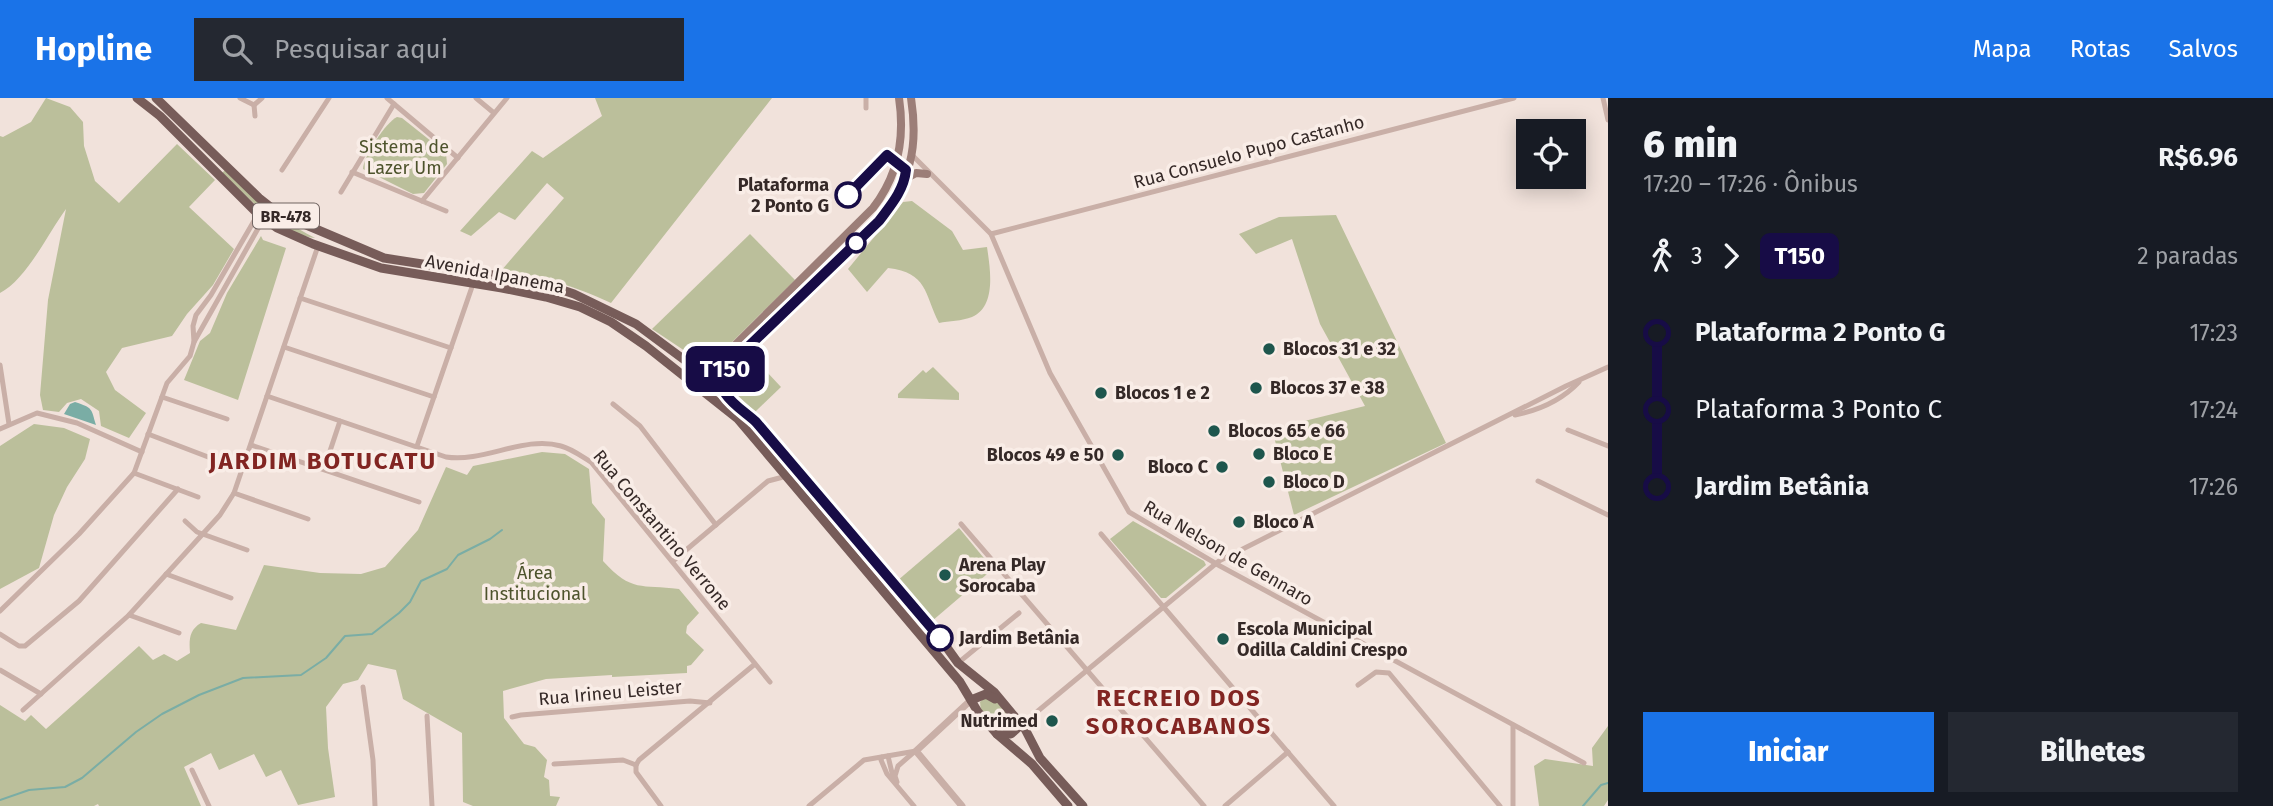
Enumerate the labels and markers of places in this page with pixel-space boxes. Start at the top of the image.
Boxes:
place label: Plataforma 2 Ponto G [738,174,829,217]
marker: Plataforma 2 Ponto G [835,182,861,208]
unlabelled marker [846,233,866,253]
place label: Blocos 31 e 32 [1283,338,1396,360]
marker: Blocos 31 e 32 [1261,341,1277,357]
place label: Blocos 37 e 38 [1270,377,1385,399]
marker: Blocos 37 e 38 [1248,380,1264,396]
place label: Blocos 1 e 2 [1115,382,1210,404]
marker: Blocos 1 e 2 [1093,385,1109,401]
place label: Blocos 65 e 66 [1228,420,1345,442]
marker: Blocos 65 e 66 [1206,423,1222,439]
place label: Bloco E [1273,443,1332,465]
place label: Blocos 49 e 50 [987,444,1104,466]
marker: Bloco E [1251,446,1267,462]
marker: Blocos 49 e 50 [1110,447,1126,463]
place label: Bloco C [1148,456,1209,478]
marker: Bloco C [1214,459,1230,475]
place label: Bloco D [1283,471,1345,493]
marker: Bloco D [1261,474,1277,490]
place label: Bloco A [1253,511,1314,533]
marker: Bloco A [1231,514,1247,530]
place label: Arena Play Sorocaba [958,554,1046,597]
marker: Arena Play Sorocaba [937,567,953,583]
place label: Escola Municipal Odilla Caldini Crespo [1237,618,1407,661]
marker: Jardim Betânia [927,625,953,651]
place label: Jardim Betânia [958,627,1080,649]
marker: Escola Municipal Odilla Caldini Crespo [1215,631,1231,647]
place label: Nutrimed [961,710,1038,732]
marker: Nutrimed [1044,713,1060,729]

